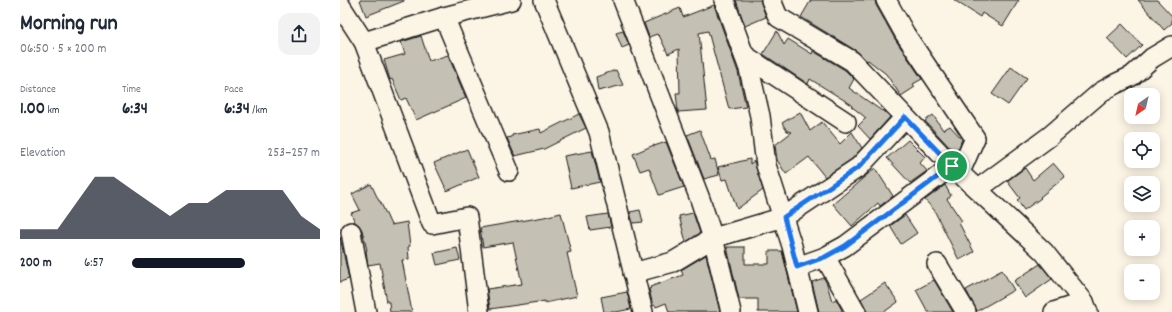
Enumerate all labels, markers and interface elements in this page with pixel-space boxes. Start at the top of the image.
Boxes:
text: Morning run [20,9,118,40]
button: share [278,13,320,55]
text: 06:50 · 5 × 200 m [20,40,106,59]
text: Distance [20,82,56,98]
text: Time [122,82,141,98]
text: Pace [224,82,243,98]
north arrow [1124,88,1160,124]
map controls [1124,88,1160,300]
text: 1.00 [20,98,45,122]
text: 6:34 [122,98,148,122]
text: 6:34 [224,98,250,122]
text: km [45,103,60,119]
text: /km [250,103,268,119]
button: locate [1124,132,1160,168]
text: Elevation [20,144,65,163]
text: 253–257 m [267,144,320,163]
pin [935,149,969,183]
icon: arrive [941,155,963,177]
button: layers [1124,176,1160,212]
button: + [1124,220,1160,256]
text: 200 m [20,254,52,273]
text: 6:57 [84,254,104,273]
button: − [1124,264,1160,300]

